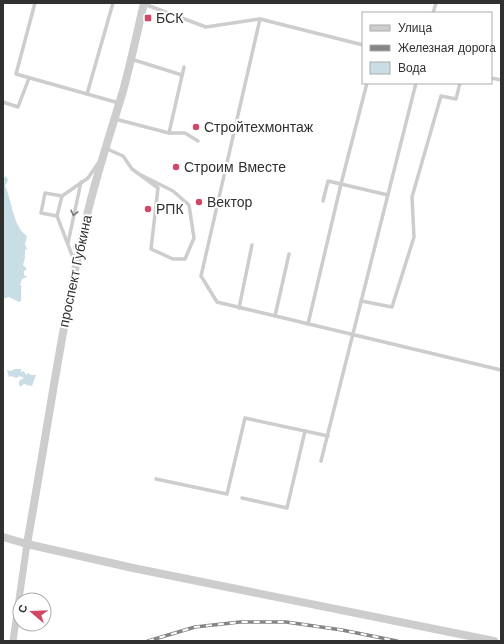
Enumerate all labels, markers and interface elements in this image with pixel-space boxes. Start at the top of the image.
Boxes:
place label: БСК [156,10,184,26]
legend [362,12,492,84]
marker: БСК [143,13,153,23]
text: Улица [398,21,432,35]
text: Железная дорога [398,41,496,55]
text: Вода [398,61,426,75]
place label: Стройтехмонтаж [204,119,314,135]
marker: Стройтехмонтаж [191,122,201,132]
place label: Строим Вместе [184,159,286,175]
marker: Строим Вместе [171,162,181,172]
place label: Вектор [207,194,252,210]
marker: Вектор [194,197,204,207]
place label: РПК [156,201,184,217]
marker: РПК [143,204,153,214]
one-way arrow [71,210,79,216]
street label: проспект Губкина [55,213,95,329]
north arrow [12,592,52,632]
text: С [16,603,30,615]

